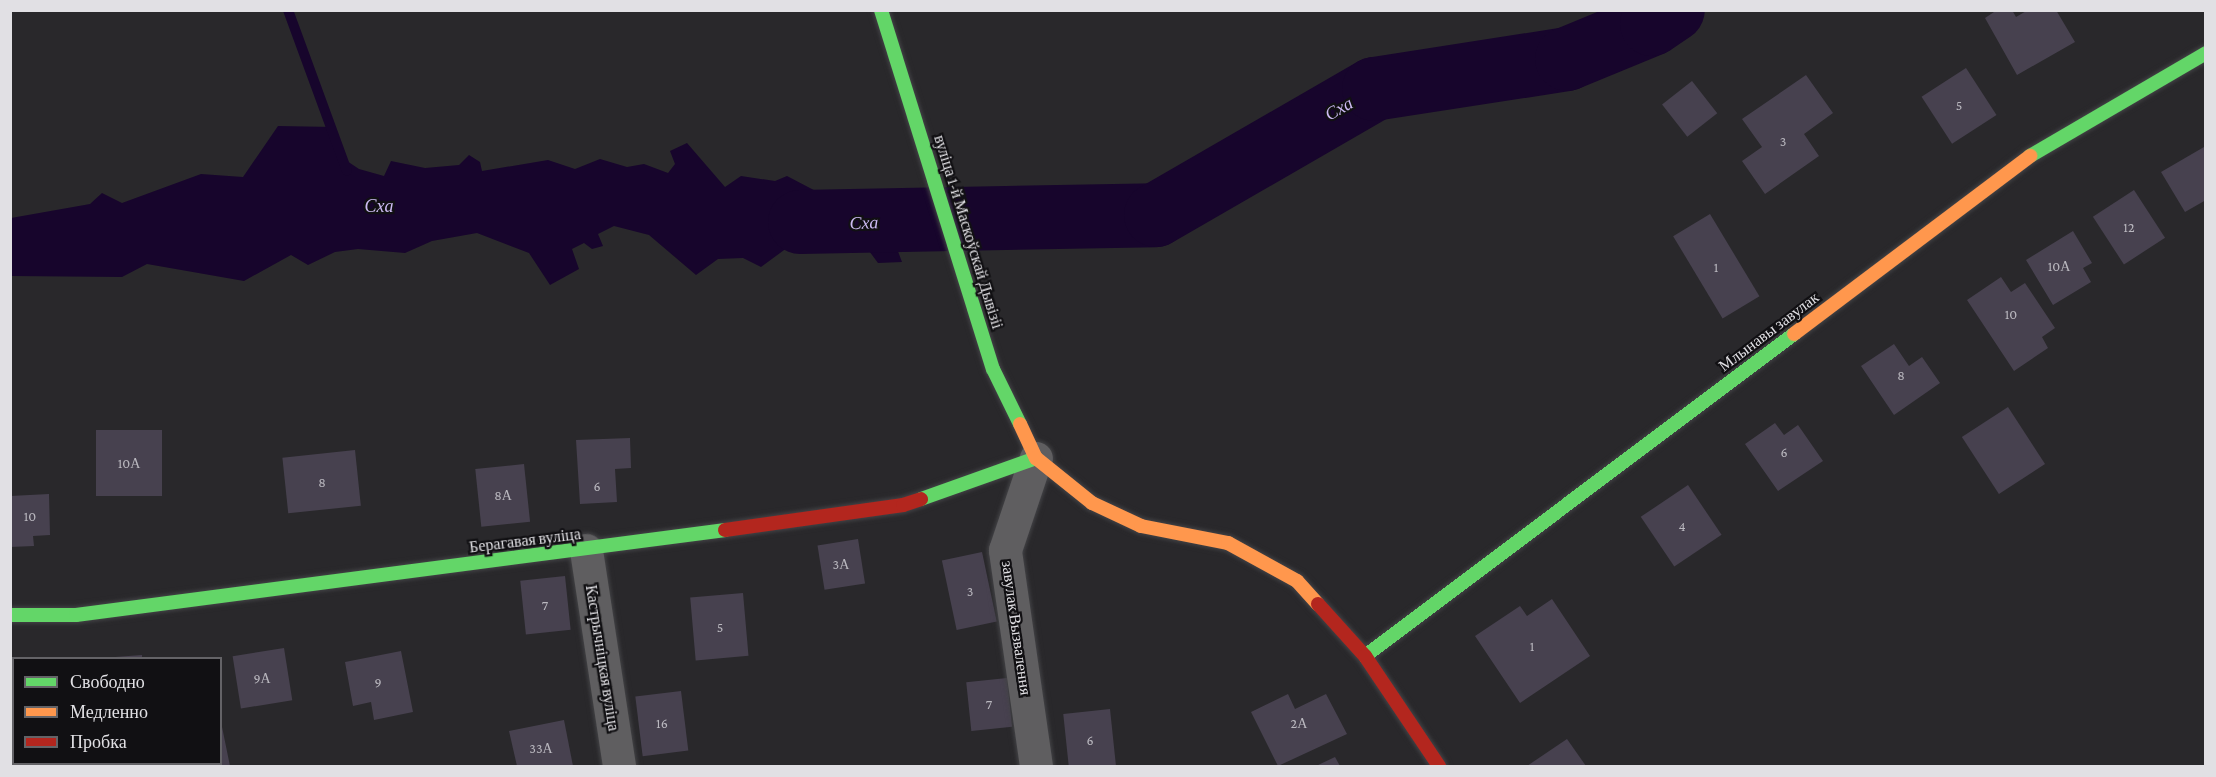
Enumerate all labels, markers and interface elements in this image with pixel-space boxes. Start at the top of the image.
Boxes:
water label: Сха [1321,92,1357,126]
house number: 5 [1956,97,1962,113]
street label: вуліца 1-й Маскоўскай Дывізіі [929,133,1007,331]
house number: 3 [1780,133,1786,149]
water label: Сха [365,195,393,217]
water label: Сха [849,212,879,234]
house number: 12 [2123,219,2135,235]
house number: 10А [2048,258,2070,274]
house number: 1 [1714,259,1718,275]
street label: Млынавы завулак [1715,288,1823,376]
house number: 10 [2005,306,2017,322]
house number: 8 [1897,367,1905,383]
house number: 6 [1780,444,1788,460]
house number: 10А [118,455,140,471]
house number: 8 [318,474,326,490]
house number: 6 [593,478,601,494]
house number: 8А [494,487,512,503]
house number: 10 [24,508,36,524]
house number: 4 [1678,518,1686,534]
street label: Берагавая вуліца [468,525,582,557]
house number: 3А [833,556,849,572]
street label: завулак Вызвалення [997,560,1035,696]
house number: 3 [967,583,973,599]
street label: Кастрычніцкая вуліца [581,584,623,732]
house number: 7 [542,597,548,613]
house number: 5 [717,619,723,635]
house number: 1 [1530,638,1534,654]
legend [12,657,222,765]
house number: 9А [253,670,271,686]
text: Свободно [70,672,145,692]
house number: 9 [374,674,382,690]
house number: 7 [986,696,992,712]
text: Медленно [70,702,148,722]
house number: 16 [656,715,668,731]
house number: 2А [1291,715,1307,731]
text: Пробка [70,732,127,752]
house number: 6 [1086,732,1094,748]
house number: 33А [529,740,553,756]

